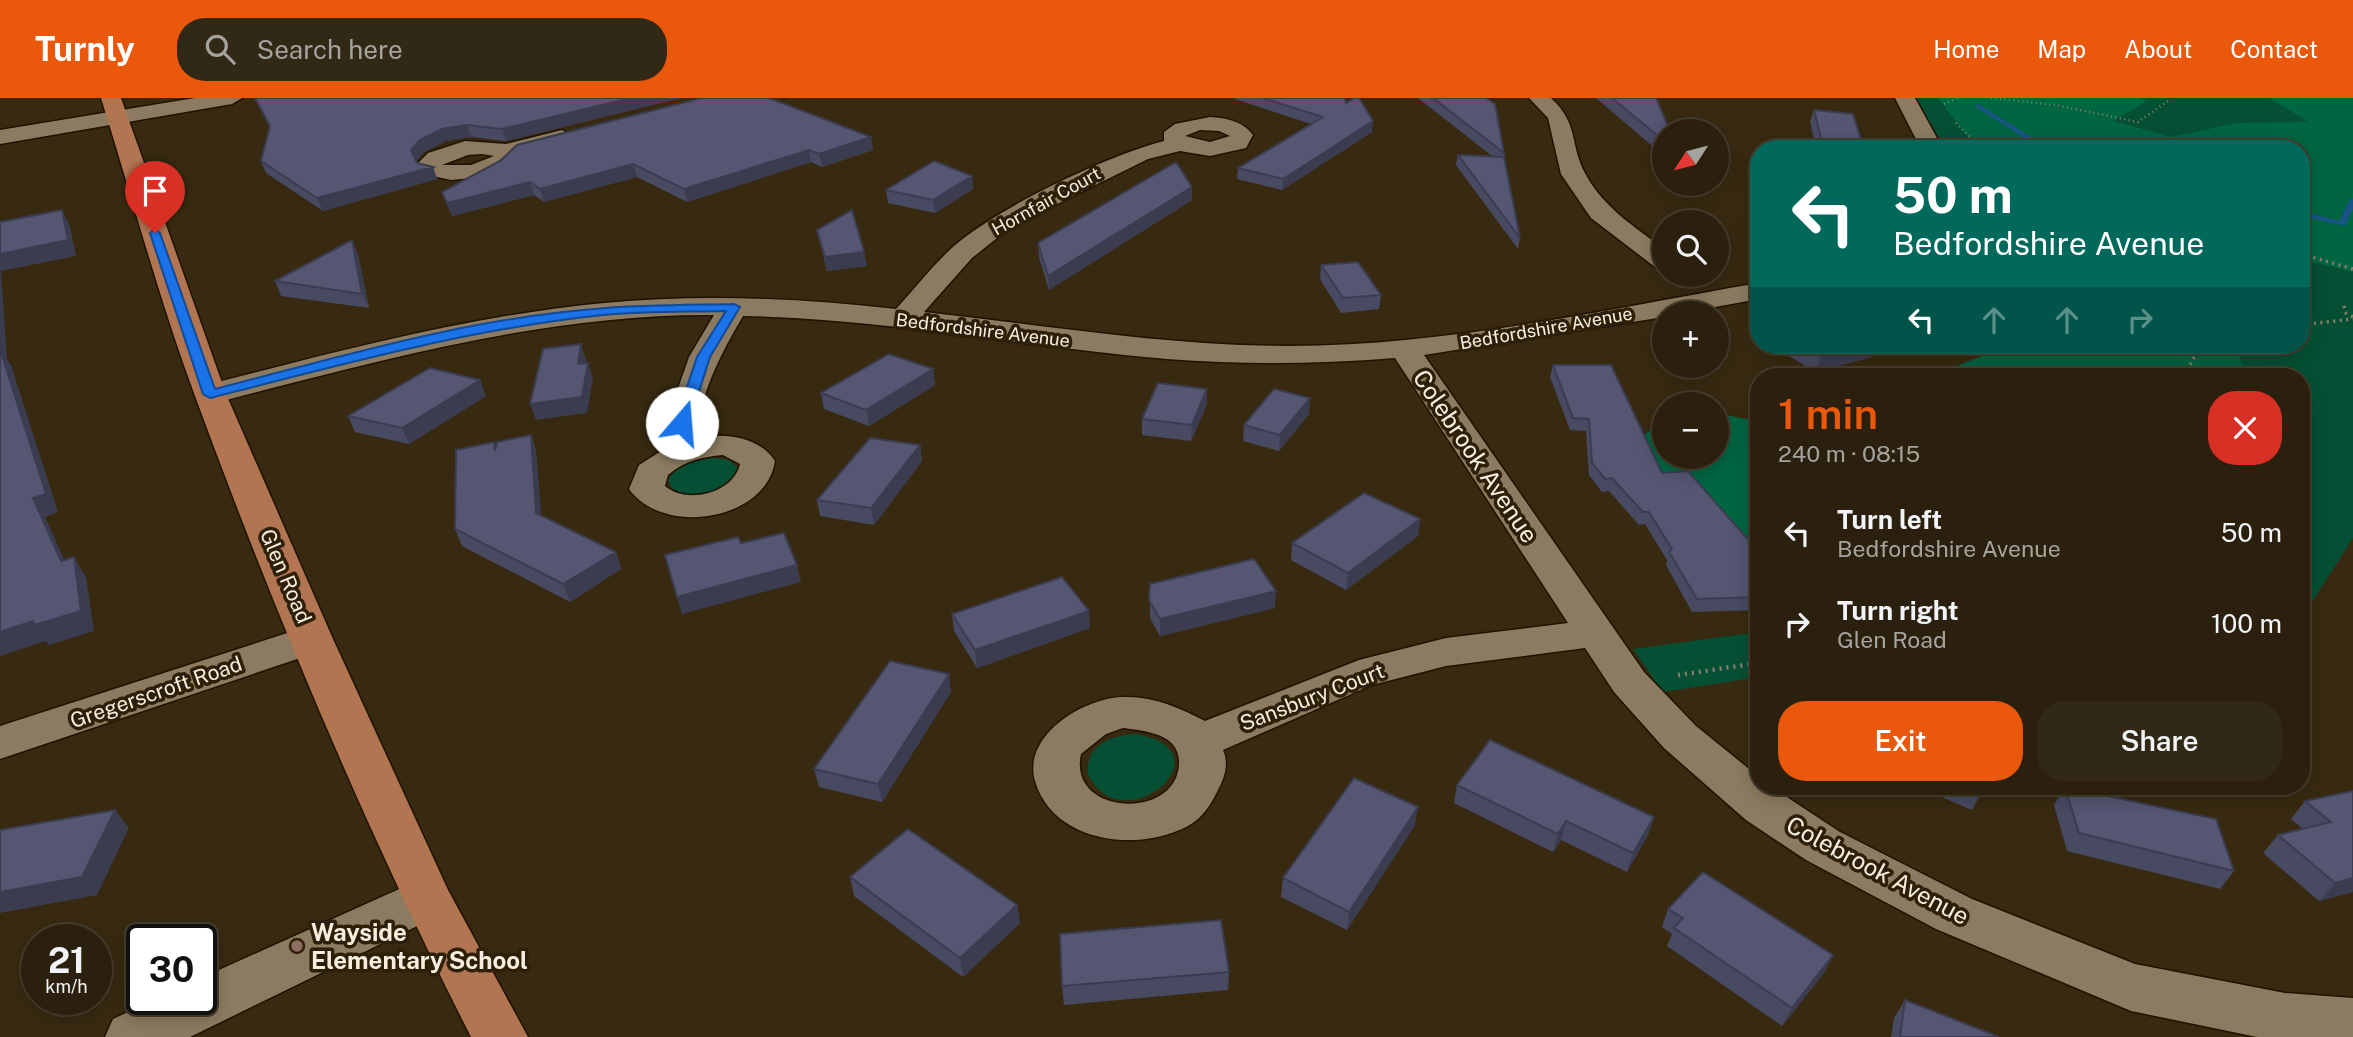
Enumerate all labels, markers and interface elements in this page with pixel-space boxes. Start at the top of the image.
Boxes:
search box [177,18,667,81]
text: Turnly [35,30,135,68]
icon: search [201,30,239,68]
text: Search here [257,34,403,65]
text: Home [1933,35,1999,63]
text: Map [2037,35,2086,63]
text: About [2124,35,2192,63]
text: Contact [2230,35,2318,63]
north arrow [1652,119,1729,196]
map controls [1652,119,1729,469]
pin [125,161,185,233]
street label: Hornfair Court [988,162,1104,240]
text: 50 m [1893,166,2013,224]
icon: left [1778,168,1869,259]
icon: arrive [136,172,174,210]
button: search [1652,210,1729,287]
text: Bedfordshire Avenue [1893,225,2204,262]
button: + [1652,301,1729,378]
icon: left [1902,301,1940,339]
icon: ahead [1975,301,2013,339]
icon: ahead [2048,301,2086,339]
icon: right [2121,301,2159,339]
street label: Bedfordshire Avenue [1458,302,1634,354]
street label: Bedfordshire Avenue [895,309,1071,351]
street label: Colebrook Avenue [1408,364,1544,548]
position arrow [645,386,719,460]
text: 1 min [1778,389,1878,438]
button: close [2208,391,2282,465]
button: − [1652,392,1729,469]
text: 240 m · 08:15 [1778,440,1920,467]
text: Turn left [1837,504,1942,535]
icon: left [1778,514,1816,552]
text: 50 m [2221,517,2282,548]
street label: Glen Road [255,525,317,627]
text: Bedfordshire Avenue [1837,535,2061,562]
text: Turn right [1837,595,1959,626]
icon: right [1778,605,1816,643]
text: 100 m [2211,608,2282,639]
text: Glen Road [1837,626,1947,653]
street label: Gregerscroft Road [67,651,245,733]
street label: Sansbury Court [1236,658,1388,736]
button: Exit [1778,701,2023,781]
button: Share [2037,701,2282,781]
street label: Colebrook Avenue [1782,810,1974,930]
place label: Wayside Elementary School [311,918,528,974]
speed limit sign: 30 [126,924,217,1015]
marker: Wayside Elementary School [289,938,305,954]
text: 21 [48,940,85,981]
text: km/h [45,976,88,997]

